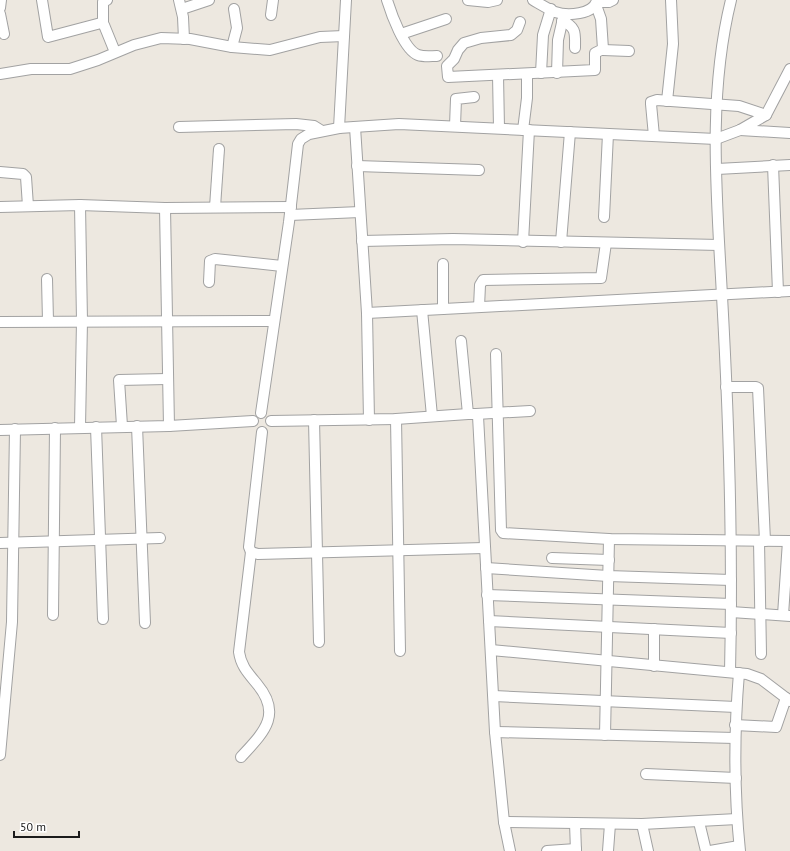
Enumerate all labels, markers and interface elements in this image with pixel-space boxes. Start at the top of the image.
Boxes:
scale bar [14,813,79,839]
text: 50 m [20,819,46,834]

